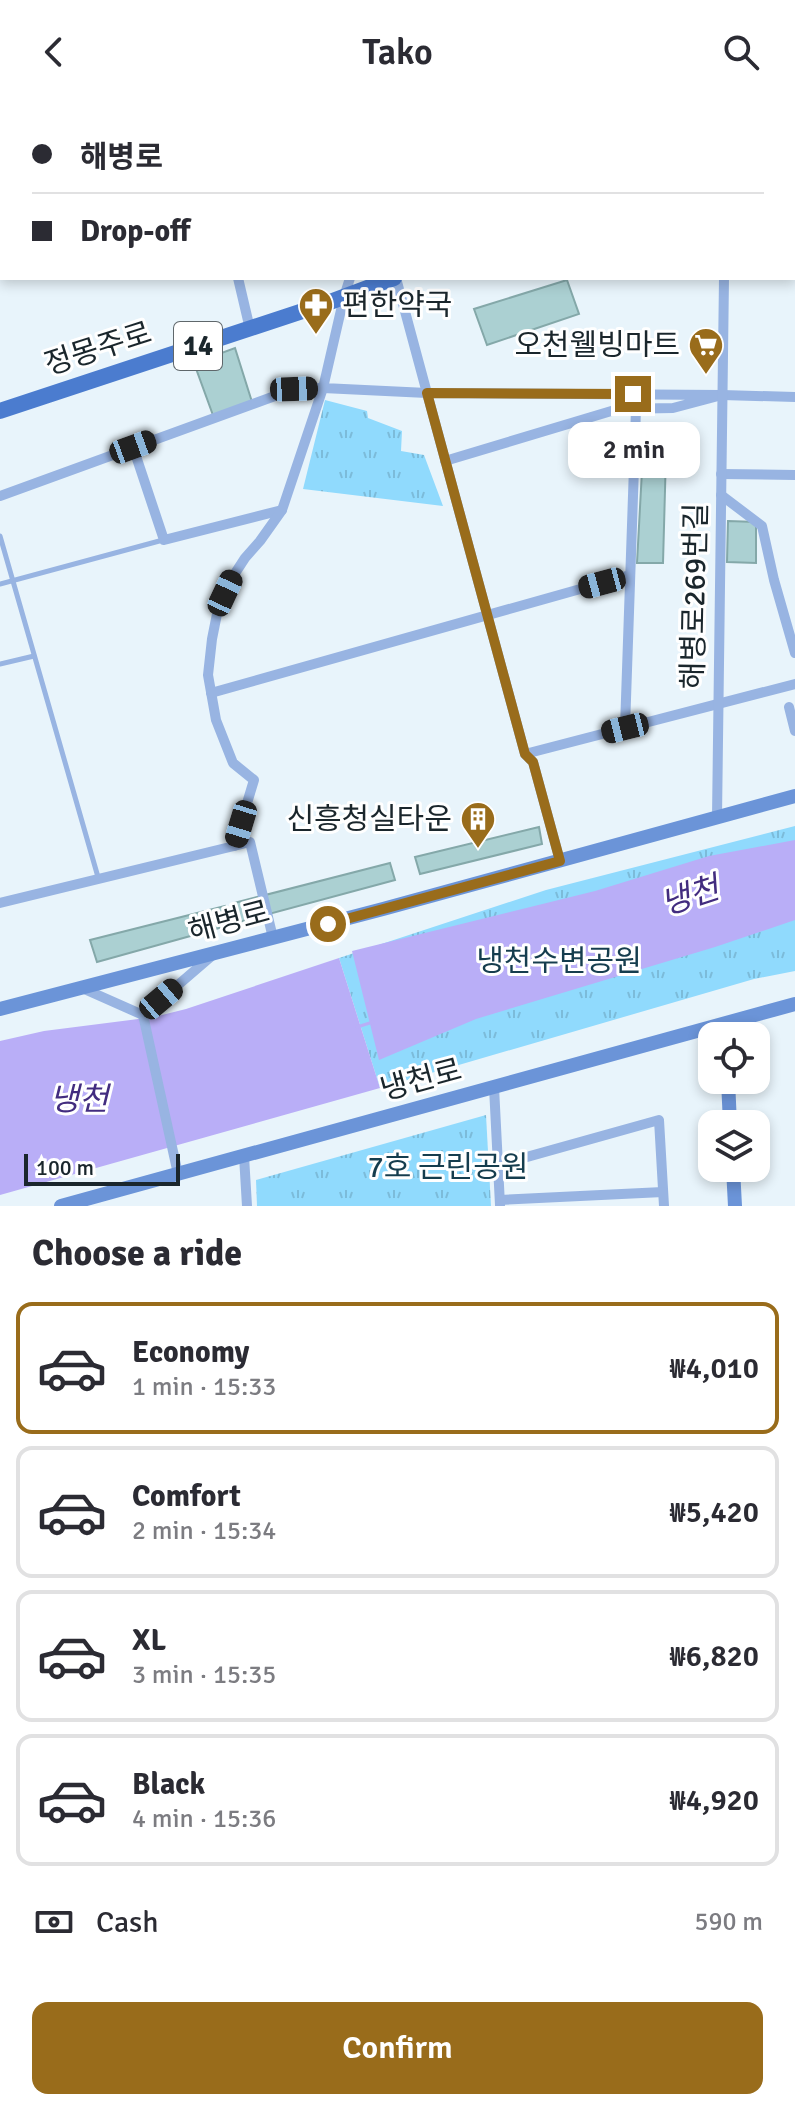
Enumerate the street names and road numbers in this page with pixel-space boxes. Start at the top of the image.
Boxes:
street label: 정몽주로 [40,314,156,384]
road number: 14 [174,322,222,370]
street label: 해병로269번길 [675,502,715,690]
street label: 해병로 [184,893,274,951]
street label: 냉천로 [376,1051,466,1109]

